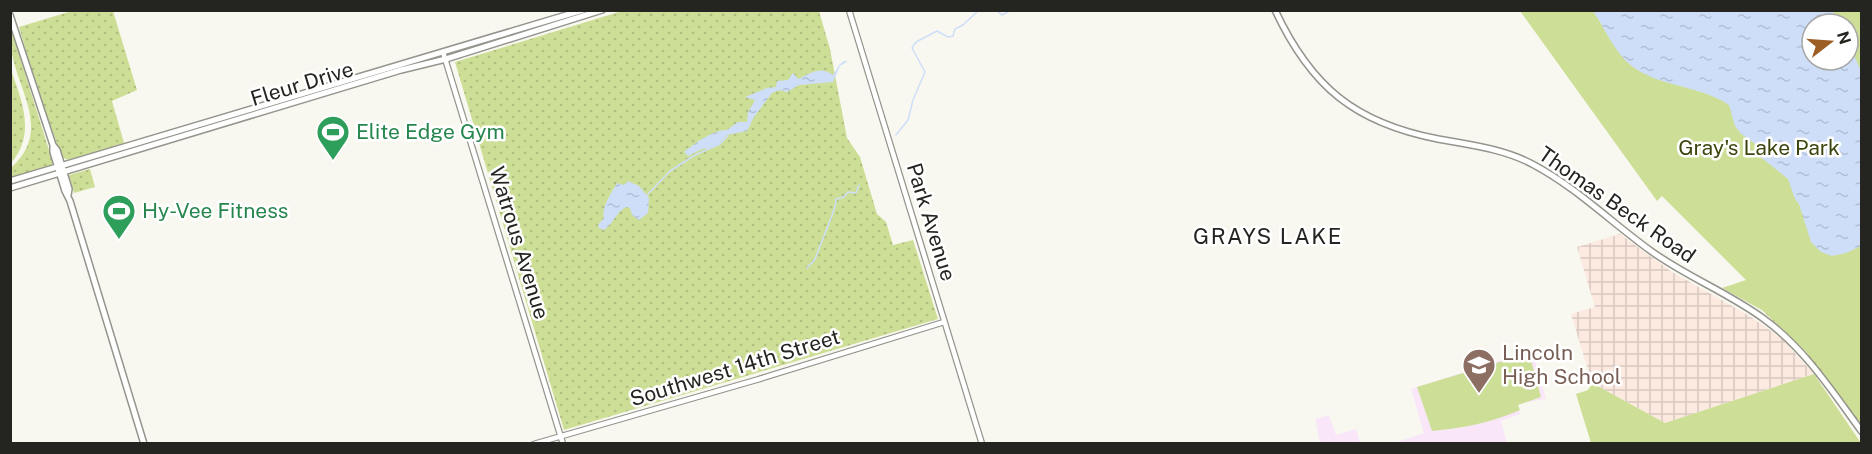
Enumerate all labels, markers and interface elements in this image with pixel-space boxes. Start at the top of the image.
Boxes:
north arrow [1800,12,1860,72]
text: N [1833,29,1855,47]
street label: Fleur Drive [247,56,356,111]
sports icon: Elite Edge Gym [315,114,351,161]
place label: Elite Edge Gym [356,119,505,144]
park label: Gray's Lake Park [1678,135,1840,160]
street label: Thomas Beck Road [1534,141,1701,268]
street label: Park Avenue [902,160,961,284]
street label: Watrous Avenue [484,164,555,322]
sports icon: Hy-Vee Fitness [101,193,137,240]
place label: Hy-Vee Fitness [142,198,288,223]
district label: GRAYS LAKE [1193,223,1343,249]
street label: Southwest 14th Street [627,324,843,411]
place label: Lincoln High School [1502,340,1621,389]
school or university icon: Lincoln High School [1461,347,1497,394]

